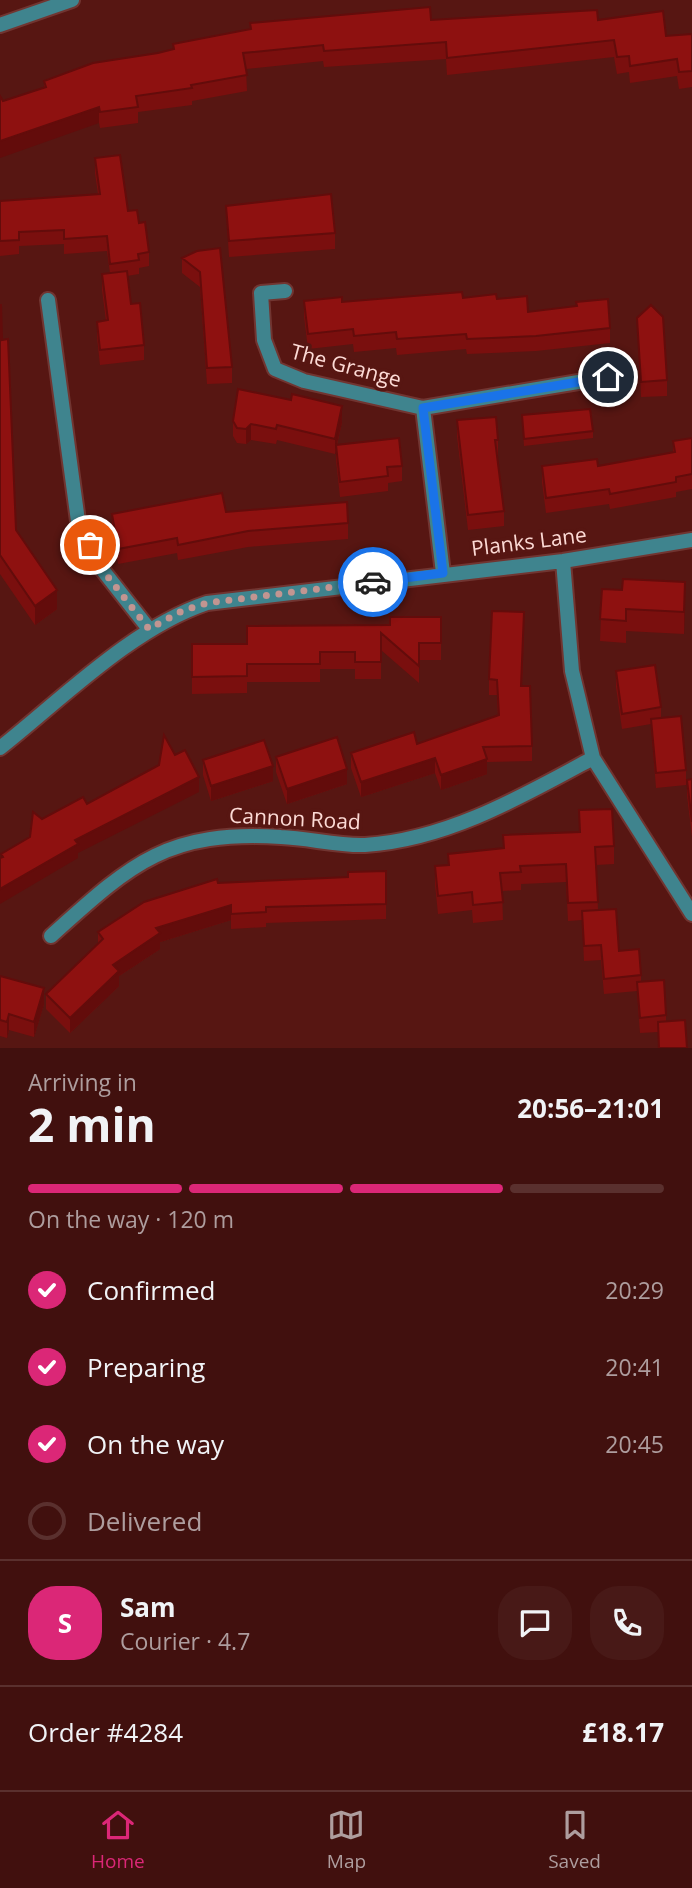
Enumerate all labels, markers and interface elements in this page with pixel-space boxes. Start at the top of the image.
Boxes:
street label: The Grange [288,337,405,393]
pin [578,347,638,407]
icon: home [589,358,627,396]
pin [60,515,120,575]
street label: Planks Lane [469,520,588,562]
icon: bag [71,526,109,564]
courier [338,547,408,617]
icon: car [354,563,392,601]
street label: Cannon Road [229,801,362,835]
text: Arriving in [28,1066,137,1098]
text: 20:56–21:01 [517,1090,664,1126]
text: 2 min [28,1093,156,1155]
text: On the way · 120 m [28,1203,234,1235]
icon: check [28,1271,66,1309]
text: Confirmed [87,1272,215,1308]
text: 20:29 [605,1274,664,1306]
icon: check [28,1348,66,1386]
text: Preparing [87,1349,205,1385]
text: 20:41 [605,1351,664,1383]
icon: check [28,1425,66,1463]
text: On the way [87,1426,224,1462]
text: 20:45 [605,1428,664,1460]
text: Delivered [87,1503,202,1539]
button: chat [498,1586,572,1660]
button: phone [590,1586,664,1660]
text: Sam [120,1589,176,1625]
text: S [58,1605,72,1641]
text: Courier · 4.7 [120,1625,250,1657]
text: Order #4284 [28,1714,183,1750]
text: £18.17 [582,1714,664,1750]
tab: Home [91,1806,145,1874]
tab: Map [327,1806,366,1874]
tab: Saved [548,1806,601,1874]

